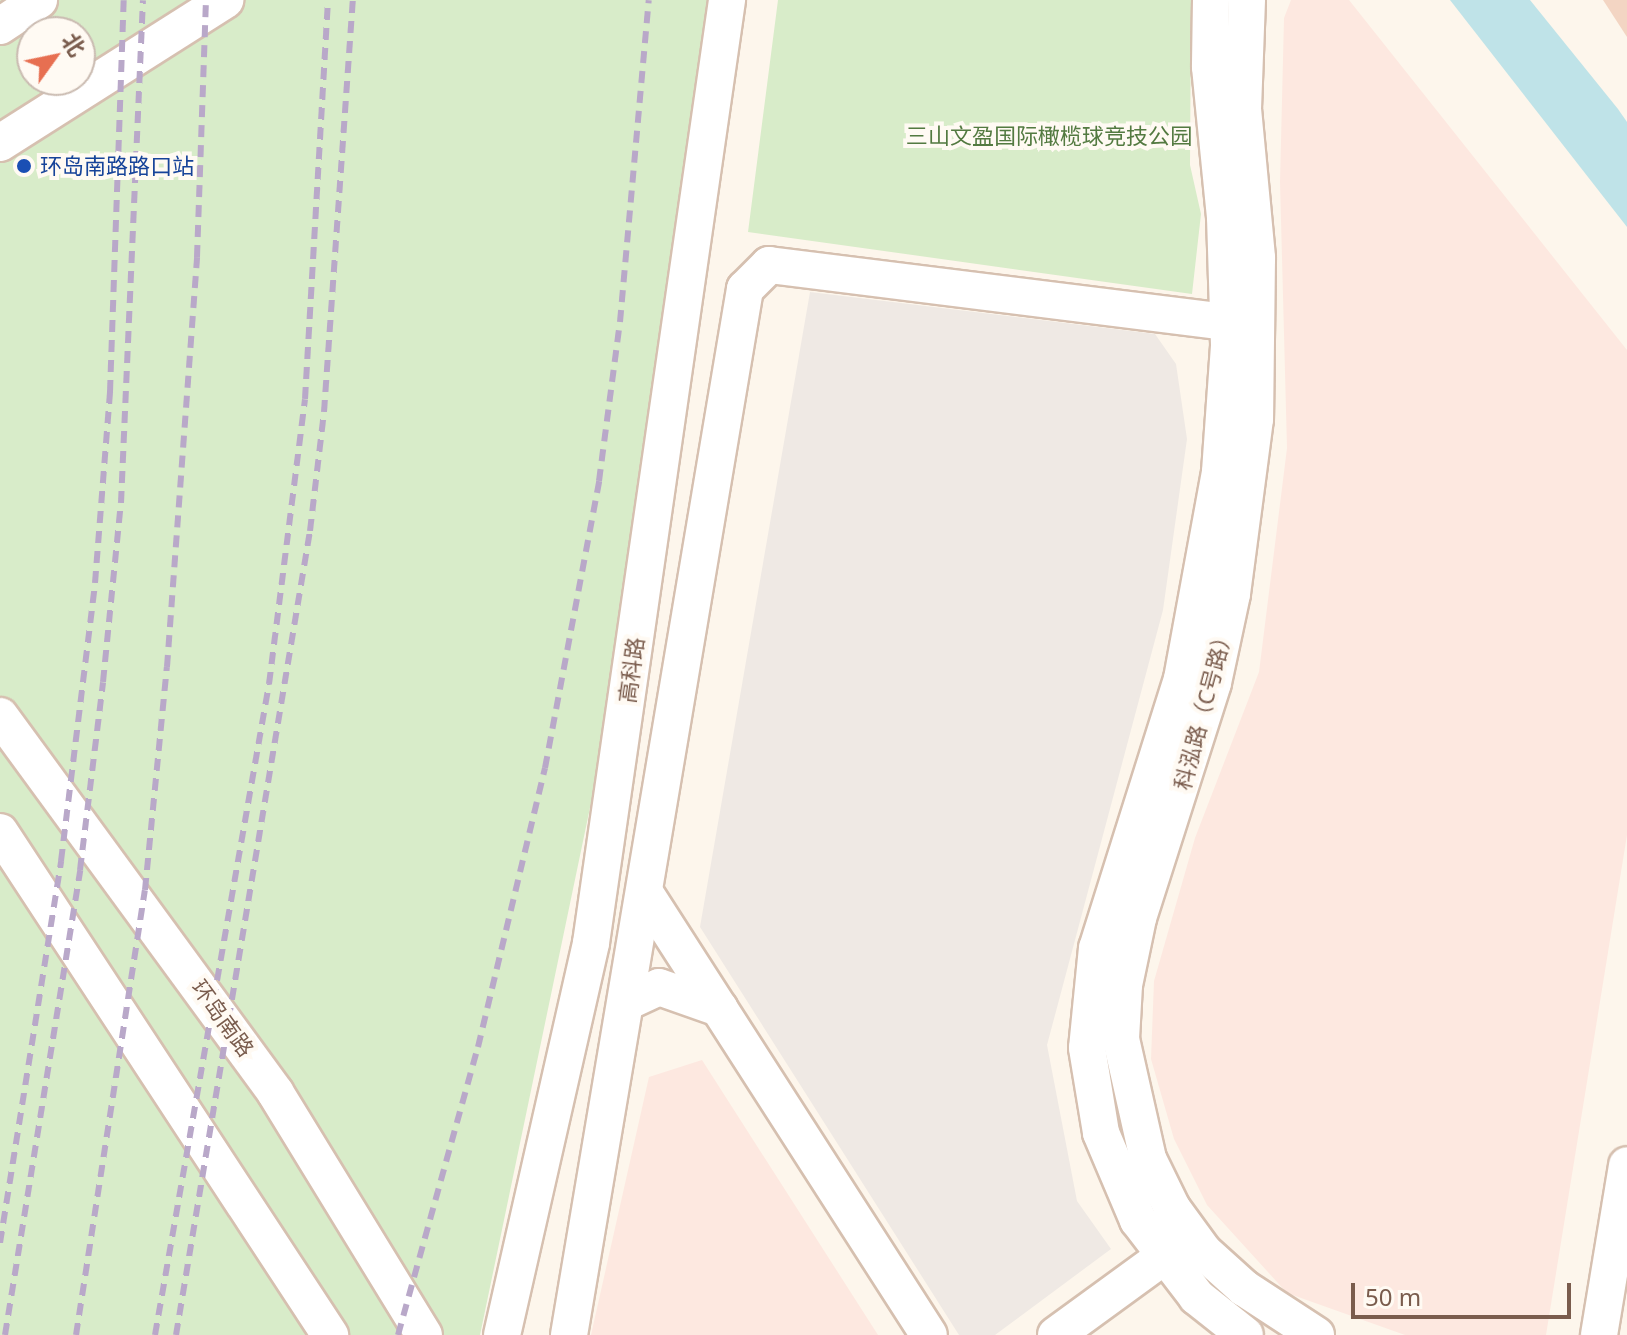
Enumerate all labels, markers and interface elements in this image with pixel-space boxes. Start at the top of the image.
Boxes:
north arrow [16,16,96,96]
text: 北 [56,27,93,61]
park label: 三山文盈国际橄榄球竞技公园 [906,123,1192,149]
place label: 环岛南路路口站 [40,153,194,179]
marker: 环岛南路路口站 [15,157,33,175]
street label: 科泓路（C号路） [1169,623,1237,793]
street label: 高科路 [613,635,649,705]
street label: 环岛南路 [186,975,260,1061]
scale bar [1355,1267,1575,1317]
text: 50 m [1365,1280,1421,1313]

